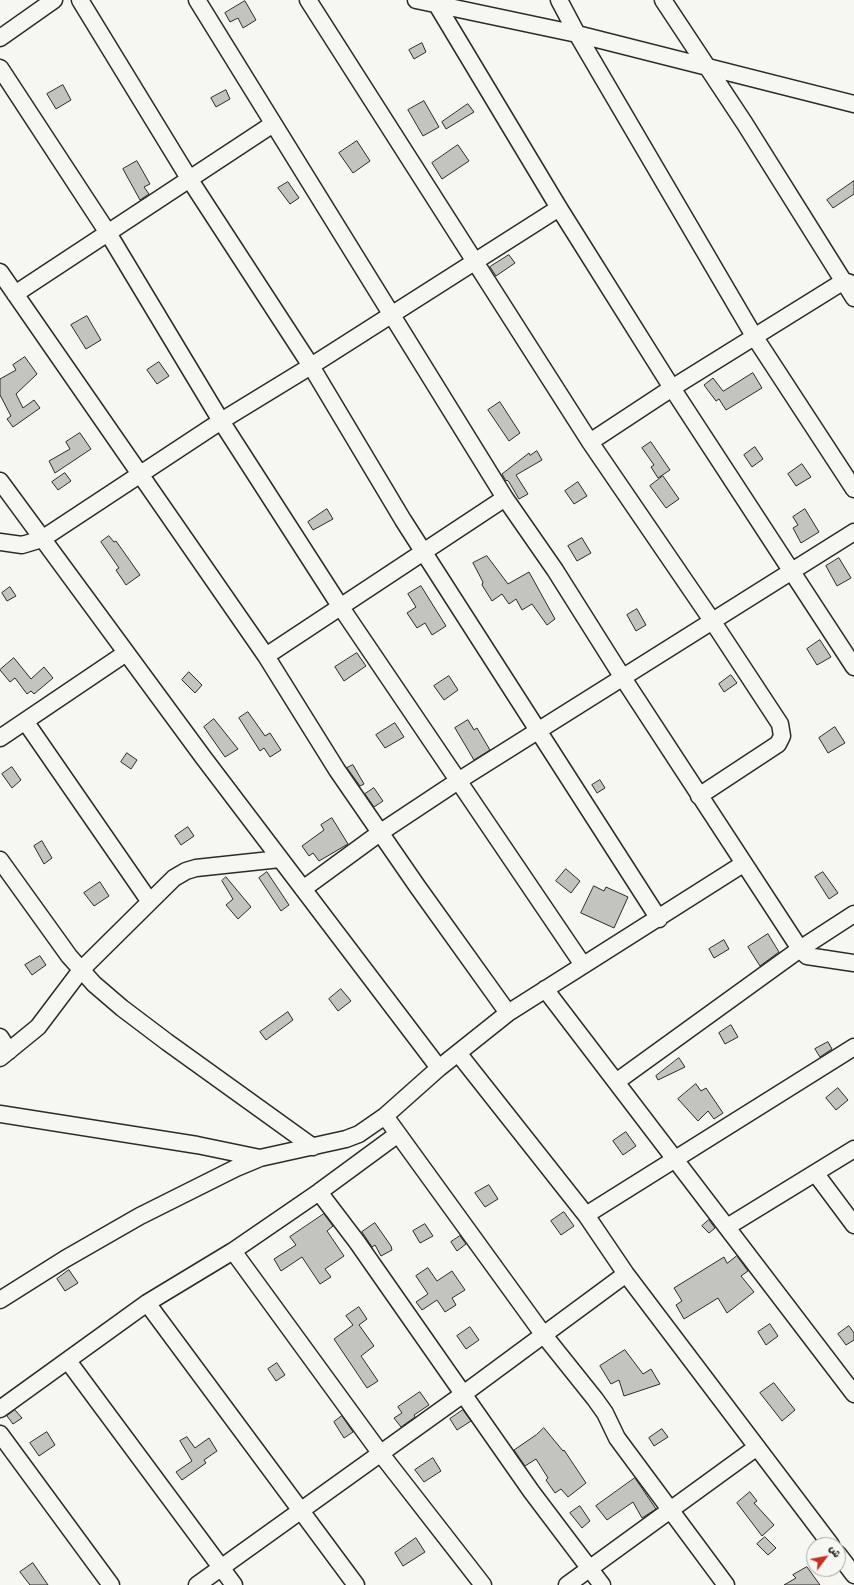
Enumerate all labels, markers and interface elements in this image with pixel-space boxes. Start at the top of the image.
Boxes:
north arrow [806,1537,846,1577]
text: ش [826,1542,844,1560]

